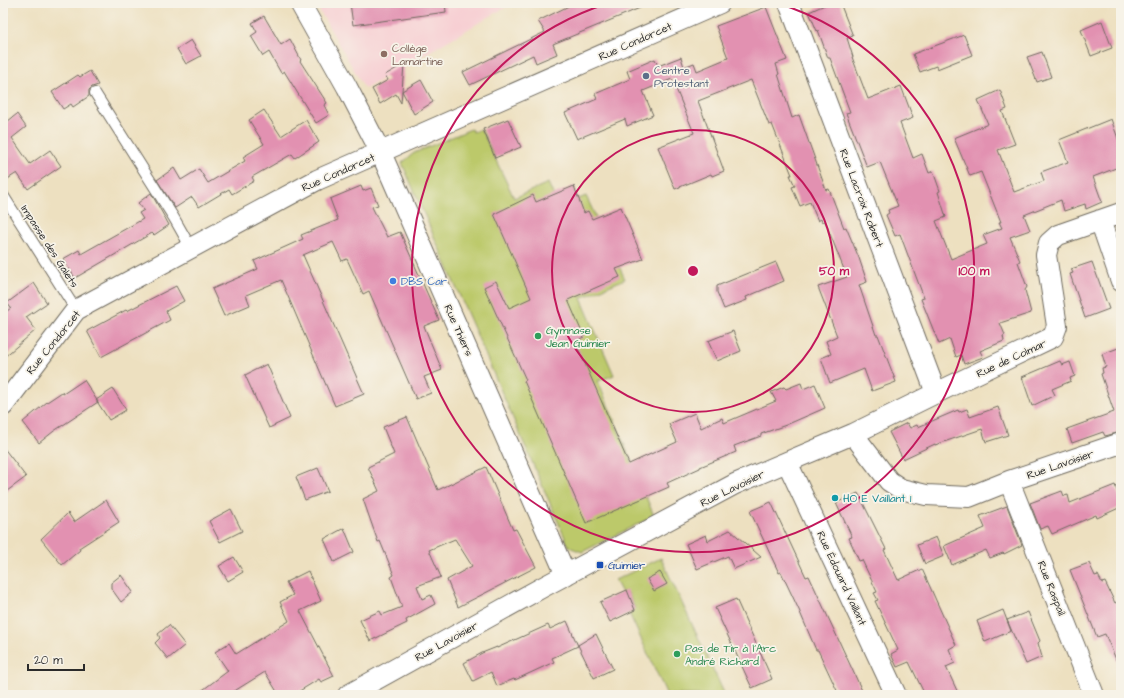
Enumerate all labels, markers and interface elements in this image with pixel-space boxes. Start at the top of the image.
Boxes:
street label: Rue Condorcet [596,18,675,64]
place label: Collège Lamartine [392,41,443,69]
marker: Collège Lamartine [379,49,389,59]
place label: Centre Protestant [654,63,710,91]
marker: Centre Protestant [641,71,651,81]
street label: Rue Lacroix Robert [836,147,887,250]
street label: Rue Condorcet [299,149,378,195]
street label: Impasse des Galets [17,202,82,291]
text: 50 m [819,263,850,280]
text: 100 m [959,263,990,280]
centre of rings [686,264,700,278]
place label: DBS Car [401,274,447,289]
marker: DBS Car [388,276,398,286]
street label: Rue Thiers [440,302,477,359]
street label: Rue Condorcet [23,307,84,378]
place label: Gymnase Jean Guimier [546,323,610,351]
marker: Gymnase Jean Guimier [533,331,543,341]
street label: Rue de Colmar [974,336,1049,381]
street label: Rue Lavoisier [1025,446,1096,483]
street label: Rue Lavoisier [698,466,767,510]
place label: HO E Vaillant 1 [843,491,912,506]
marker: HO E Vaillant 1 [830,493,840,503]
street label: Rue Édouard Vaillant [813,529,870,628]
place label: Guimier [608,558,645,573]
street label: Rue Raspail [1034,559,1069,618]
marker: Guimier [595,560,605,570]
street label: Rue Lavoisier [412,618,480,665]
place label: Pas de Tir à l'Arc André Richard [685,641,776,669]
scale bar [28,646,84,672]
marker: Pas de Tir à l'Arc André Richard [672,649,682,659]
text: 20 m [34,652,63,669]

